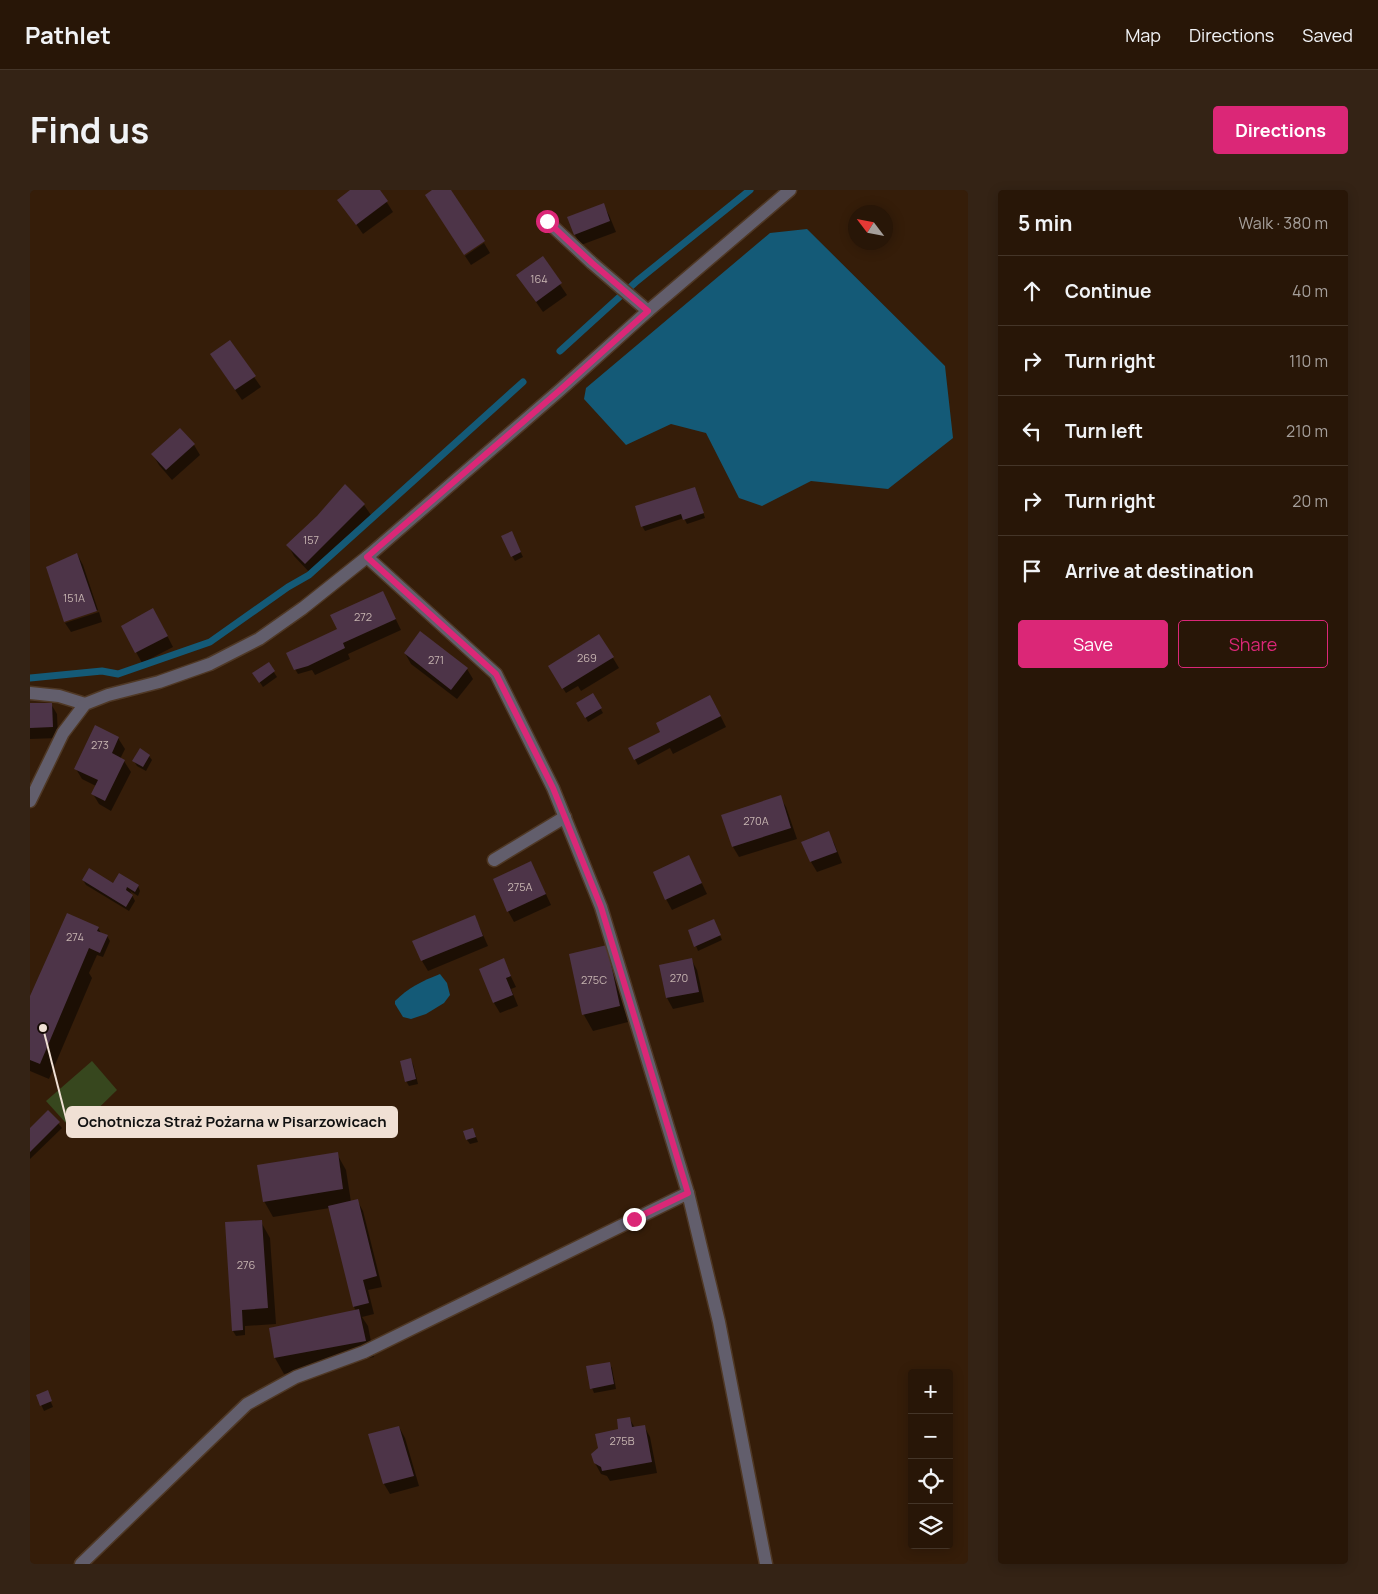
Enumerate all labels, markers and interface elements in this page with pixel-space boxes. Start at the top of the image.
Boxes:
text: Pathlet [25,18,111,51]
text: Map [1125,23,1161,47]
text: Directions [1189,23,1274,47]
text: Saved [1302,23,1353,47]
text: Find us [30,106,149,154]
button: Directions [1213,106,1348,154]
north arrow [848,205,893,250]
text: 5 min [1018,209,1072,237]
route start [536,210,559,233]
text: Walk · 380 m [1239,212,1328,234]
house number: 164 [530,271,548,286]
icon: ahead [1018,277,1046,305]
text: Continue [1065,278,1151,304]
text: 40 m [1292,280,1328,302]
icon: right [1018,347,1046,375]
text: Turn right [1065,348,1155,374]
text: 110 m [1289,350,1328,372]
icon: left [1018,417,1046,445]
text: Turn left [1065,418,1143,444]
text: 210 m [1286,420,1328,442]
icon: right [1018,487,1046,515]
text: Turn right [1065,488,1155,514]
text: 20 m [1292,490,1328,512]
house number: 157 [303,532,319,547]
icon: arrive [1018,557,1046,585]
text: Arrive at destination [1065,558,1254,584]
house number: 151A [63,590,85,605]
house number: 272 [354,609,372,624]
button: Save [1018,620,1168,668]
button: Share [1178,620,1328,668]
house number: 269 [577,650,597,665]
house number: 271 [428,652,444,667]
house number: 273 [91,737,109,752]
house number: 270A [743,813,769,828]
house number: 275A [507,879,533,894]
house number: 274 [66,929,84,944]
house number: 270 [670,970,688,985]
house number: 275C [581,972,607,987]
callout: Ochotnicza Straż Pożarna w Pisarzowicach [67,1107,397,1137]
text: Ochotnicza Straż Pożarna w Pisarzowicach [77,1111,387,1132]
route end [623,1208,646,1231]
house number: 276 [237,1257,255,1272]
map controls [908,1369,953,1549]
button: + [908,1369,953,1414]
button: − [908,1414,953,1459]
house number: 275B [610,1433,635,1448]
button: locate [908,1459,953,1504]
button: layers [908,1504,953,1549]

